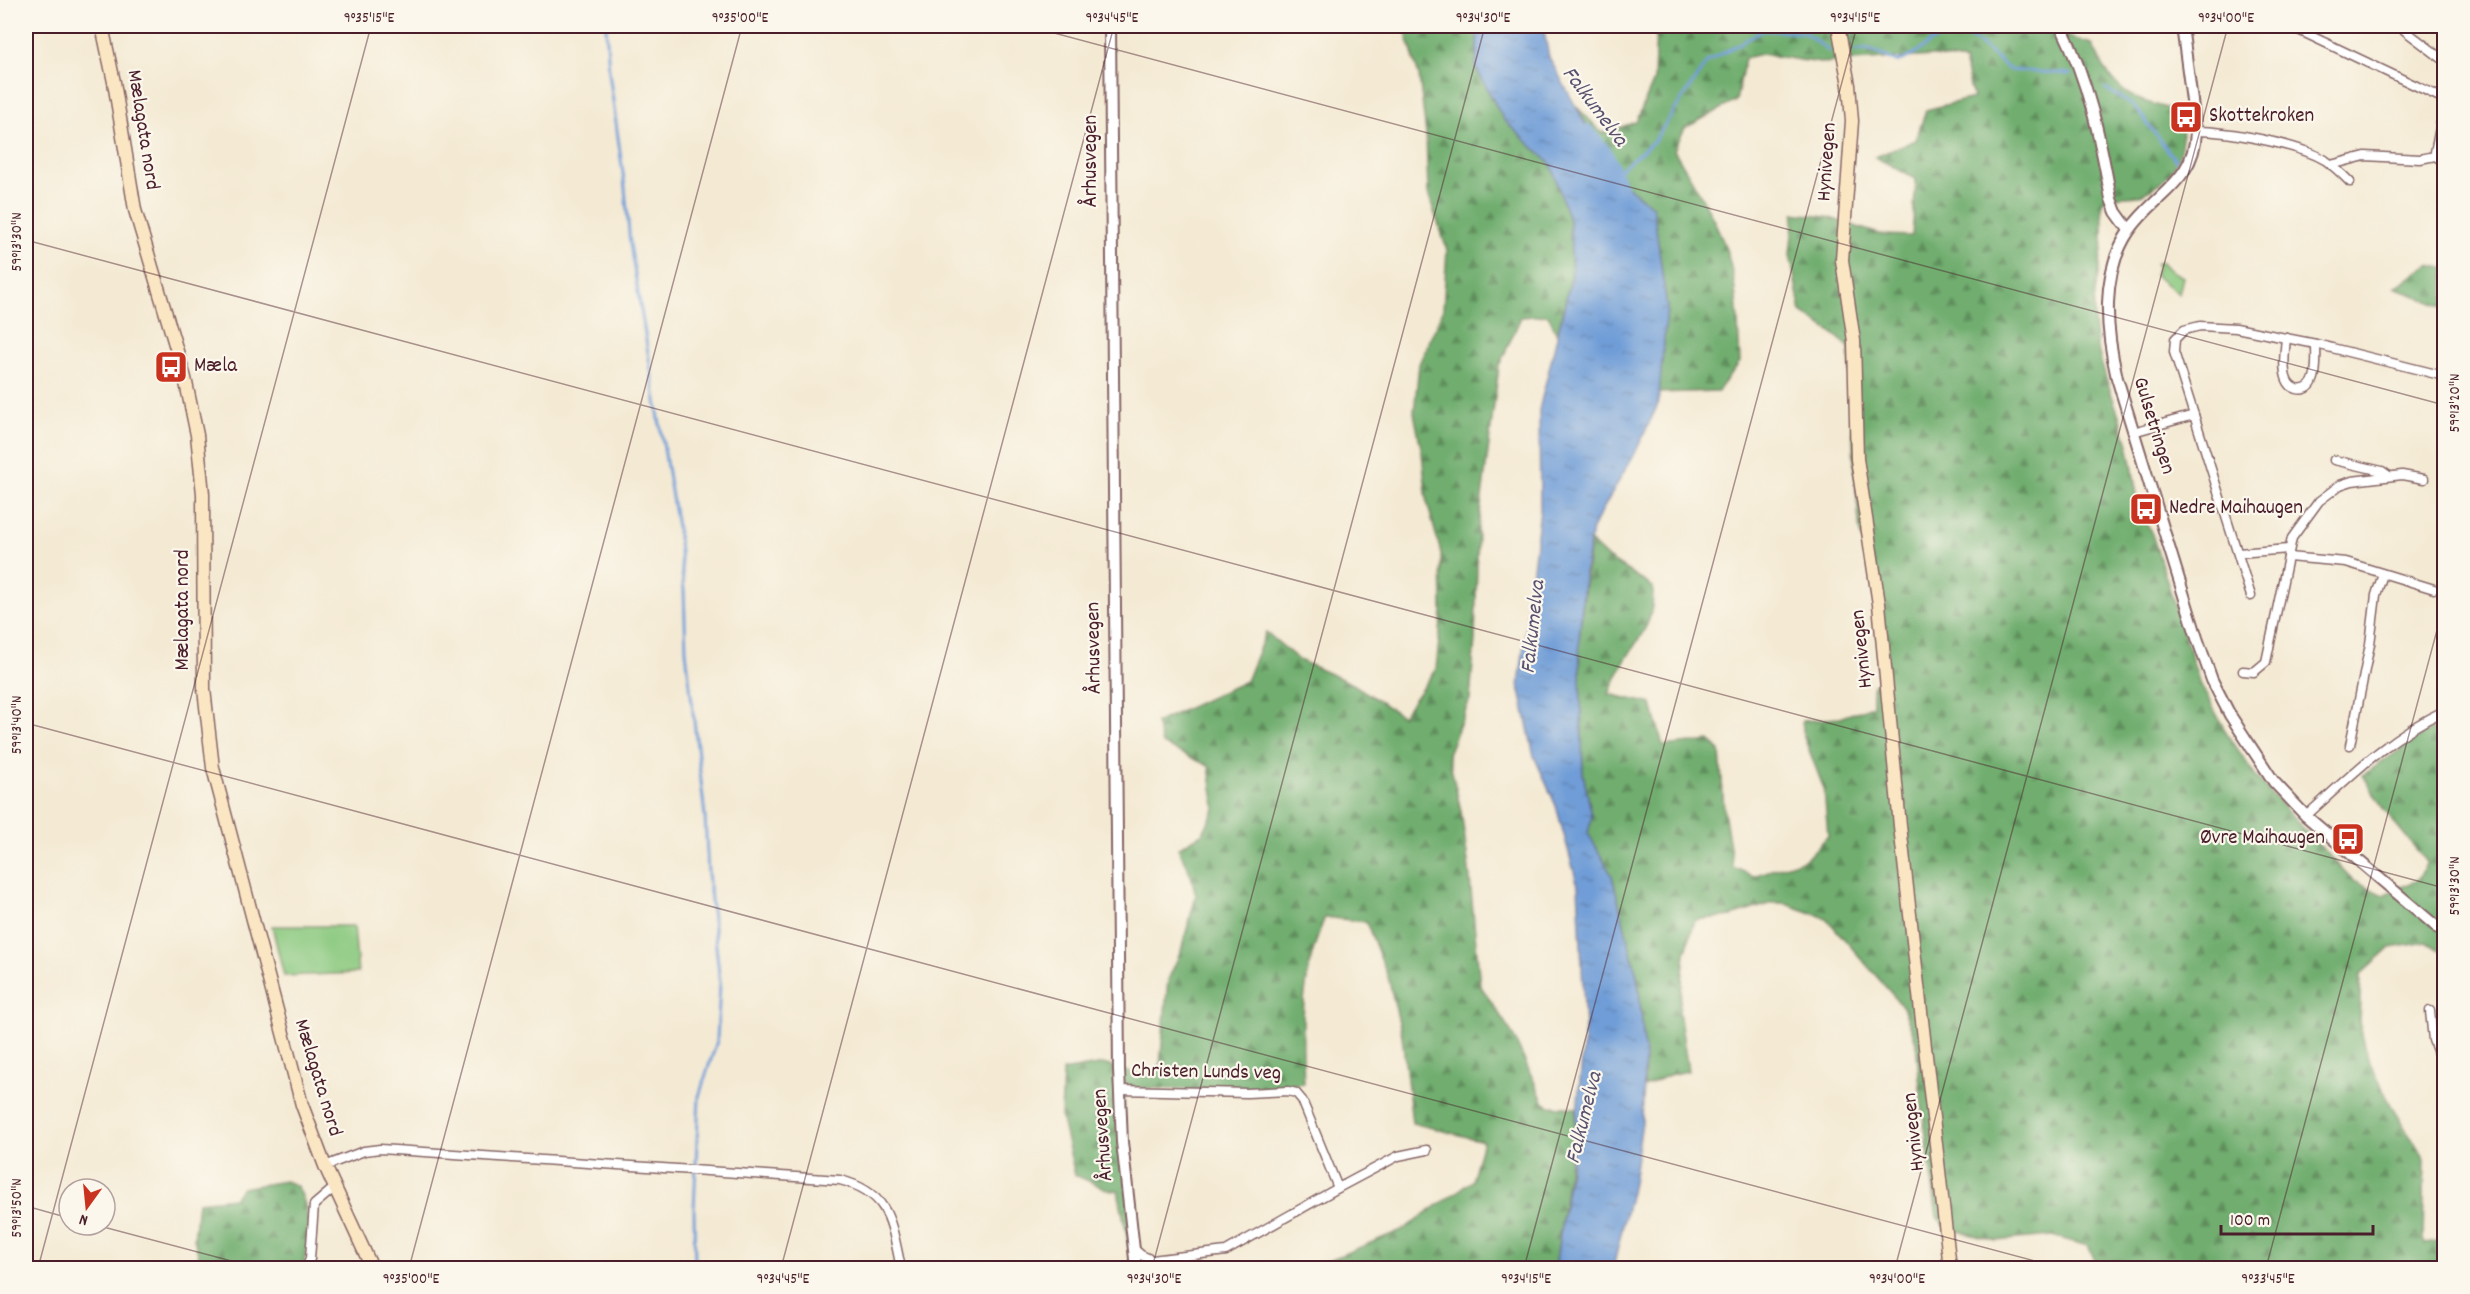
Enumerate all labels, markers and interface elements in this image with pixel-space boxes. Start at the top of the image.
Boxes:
text: 9°35'15"E [344,8,394,30]
text: 9°35'00"E [712,8,769,30]
text: 9°34'45"E [1086,8,1139,30]
text: 9°34'30"E [1456,8,1510,30]
text: 9°34'15"E [1830,8,1880,30]
text: 9°34'00"E [2198,8,2254,30]
water label: Falkumelva [1554,60,1635,155]
street label: Mælagata nord [118,68,166,192]
bus stop icon: Skottekroken [2168,99,2204,135]
place label: Skottekroken [2209,102,2314,132]
street label: Århusvegen [1077,115,1107,207]
street label: Hynivegen [1810,122,1846,202]
text: 59°13'30"N [7,212,29,272]
bus stop icon: Mæla [153,349,189,385]
place label: Mæla [194,352,238,382]
text: 59°13'20"N [2445,373,2467,433]
street label: Gulsetringen [2124,374,2182,478]
bus stop icon: Nedre Maihaugen [2128,491,2164,527]
place label: Nedre Maihaugen [2169,494,2303,524]
street label: Mælagata nord [169,549,199,671]
water label: Falkumelva [1514,577,1554,675]
street label: Århusvegen [1079,602,1111,694]
street label: Hynivegen [1844,608,1882,690]
text: 59°13'40"N [7,696,29,754]
bus stop icon: Øvre Maihaugen [2330,821,2366,857]
place label: Øvre Maihaugen [2200,824,2325,854]
text: 59°13'30"N [2445,856,2467,916]
street label: Mælagata nord [285,1016,349,1140]
street label: Christen Lunds veg [1131,1057,1281,1089]
water label: Falkumelva [1559,1067,1612,1167]
street label: Århusvegen [1086,1088,1122,1182]
street label: Hynivegen [1896,1091,1934,1173]
north arrow [57,1177,117,1237]
text: 59°13'50"N [7,1178,29,1238]
scale bar [2221,1198,2372,1236]
text: N [77,1207,91,1231]
text: 100 m [2230,1209,2270,1234]
text: 9°35'00"E [383,1269,440,1291]
text: 9°34'45"E [757,1269,810,1291]
text: 9°34'30"E [1127,1269,1181,1291]
text: 9°34'15"E [1501,1269,1551,1291]
text: 9°34'00"E [1869,1269,1925,1291]
text: 9°33'45"E [2241,1269,2295,1291]

